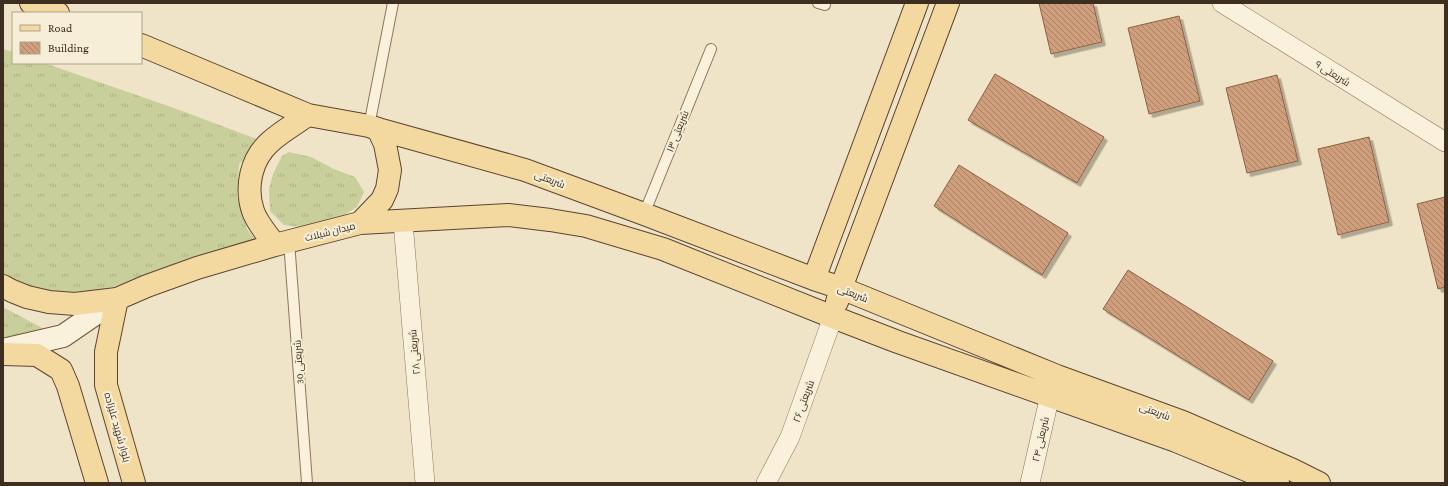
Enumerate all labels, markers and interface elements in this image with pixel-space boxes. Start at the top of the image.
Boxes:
legend [12,12,142,64]
text: Road [48,21,73,35]
text: Building [48,41,89,55]
street label: شریعتی ۹ [1313,58,1352,89]
street label: شریعتی ۱۳ [664,109,692,154]
street label: شریعتی [533,169,567,191]
street label: میدان شیلات [304,220,357,244]
street label: شریعتی [836,283,870,305]
street label: شریعتی ۲۸ [407,329,423,375]
street label: شریعتی 30 [291,339,307,384]
street label: شریعتی ۲۶ [791,379,817,424]
street label: بلوار شهید علیزاده [101,391,133,464]
street label: شریعتی [1138,401,1172,423]
street label: شریعتی ۲۴ [1030,416,1052,463]

